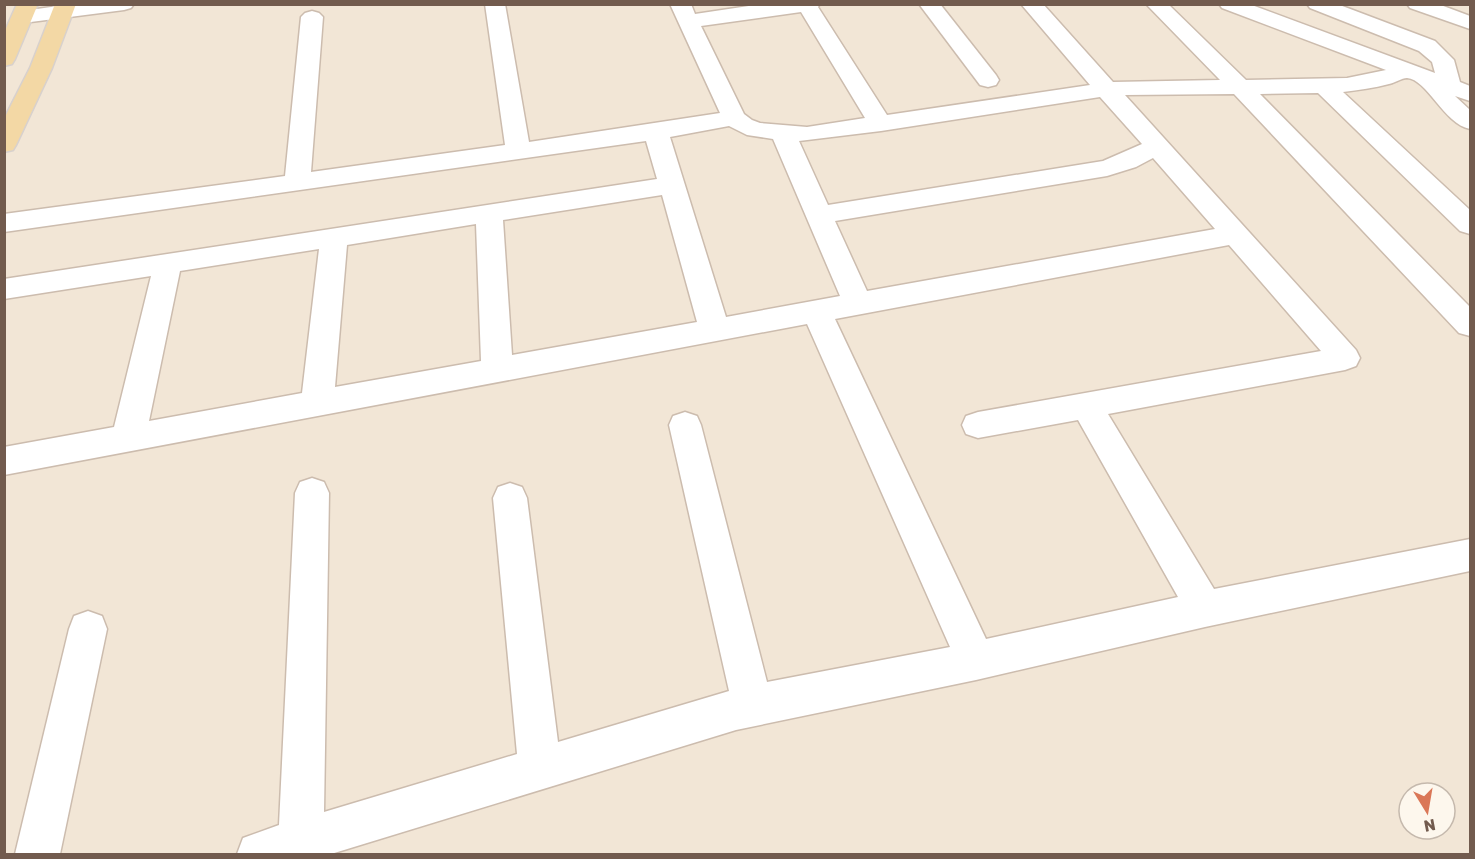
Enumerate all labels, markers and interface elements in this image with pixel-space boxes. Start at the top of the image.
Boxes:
north arrow [1397,781,1457,841]
text: N [1422,815,1437,836]

